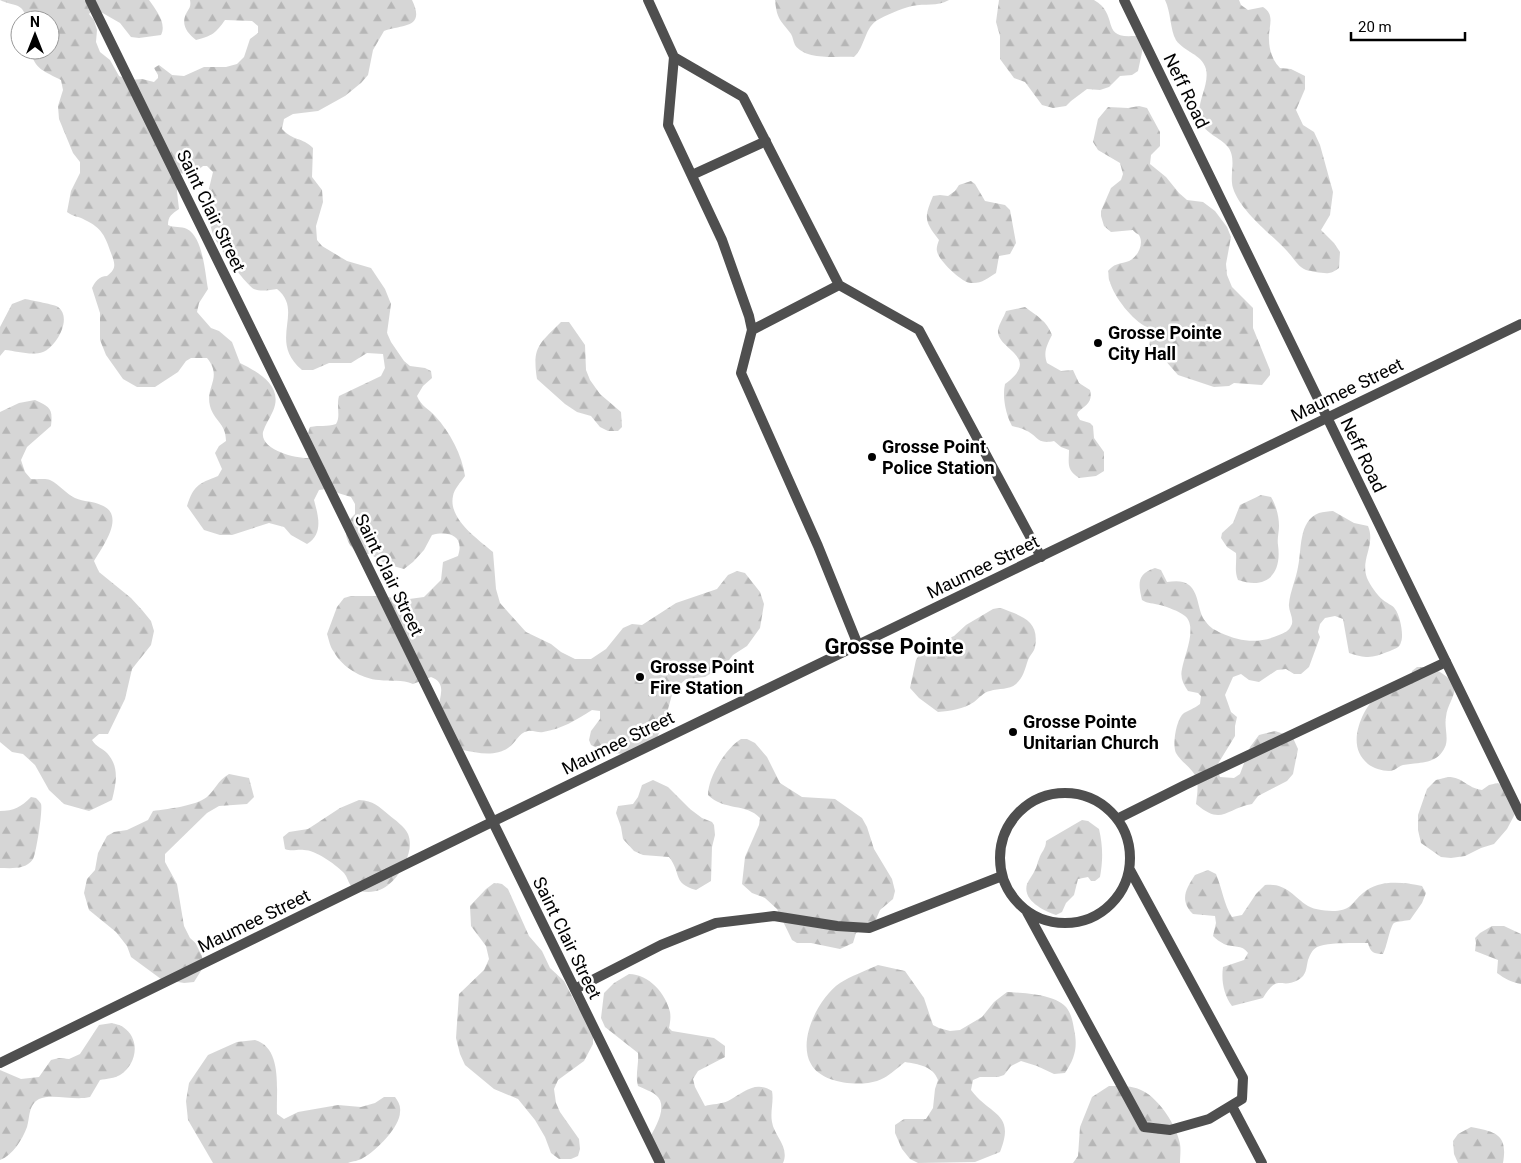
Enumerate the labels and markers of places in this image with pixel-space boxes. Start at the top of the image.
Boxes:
place label: Grosse Pointe City Hall [1108,322,1222,364]
marker: Grosse Pointe City Hall [1092,337,1104,349]
place label: Grosse Point Police Station [882,436,995,478]
marker: Grosse Point Police Station [866,451,878,463]
place label: Grosse Point Fire Station [650,656,754,698]
marker: Grosse Point Fire Station [634,671,646,683]
place label: Grosse Pointe Unitarian Church [1023,711,1159,753]
marker: Grosse Pointe Unitarian Church [1007,726,1019,738]

